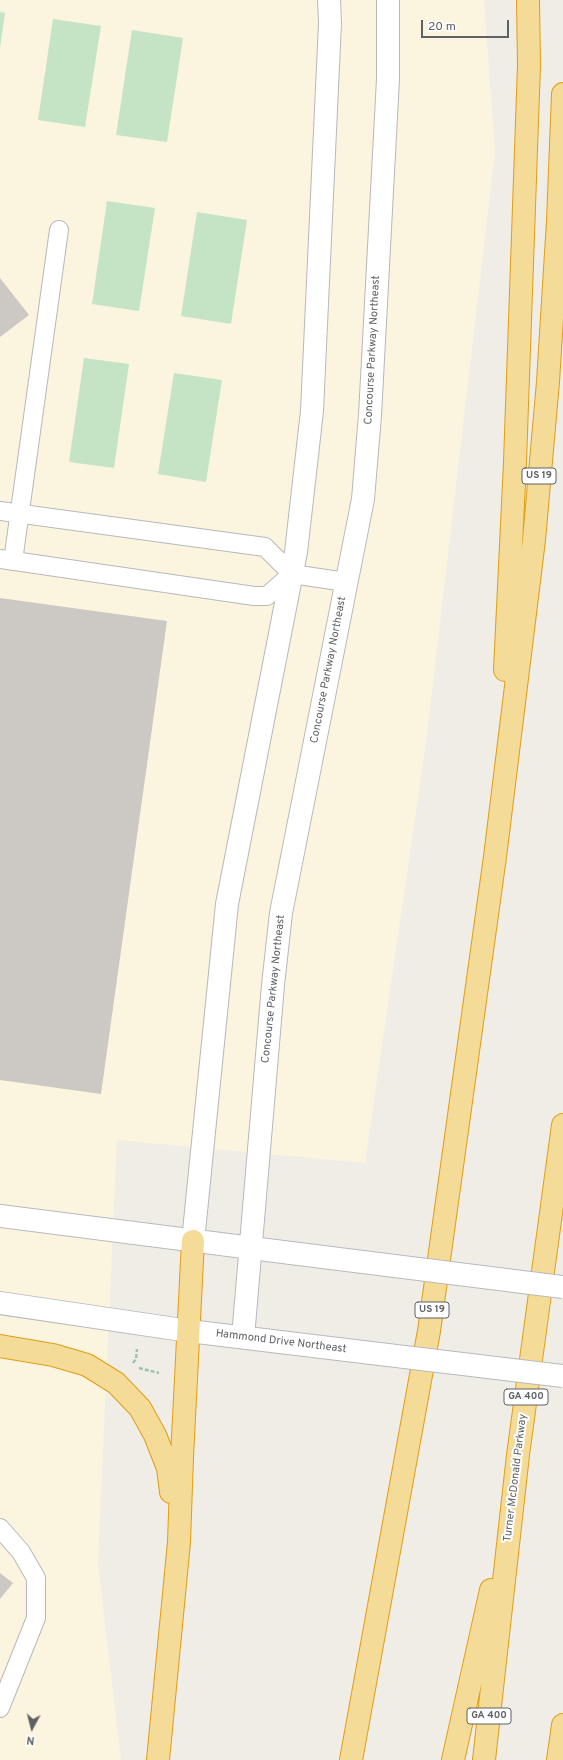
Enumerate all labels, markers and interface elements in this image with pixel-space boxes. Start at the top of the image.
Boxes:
scale bar [423,12,511,38]
text: 20 m [428,19,456,35]
street label: Concourse Parkway Northeast [363,275,383,425]
road number: US 19 [522,468,556,484]
street label: Concourse Parkway Northeast [308,595,350,745]
street label: Concourse Parkway Northeast [260,914,288,1064]
road number: US 19 [415,1302,449,1318]
street label: Hammond Drive Northeast [215,1327,347,1357]
road number: GA 400 [504,1389,548,1405]
street label: Turner McDonald Parkway [502,1413,530,1543]
north arrow [12,1708,52,1748]
road number: GA 400 [467,1708,511,1724]
text: N [26,1732,35,1747]

